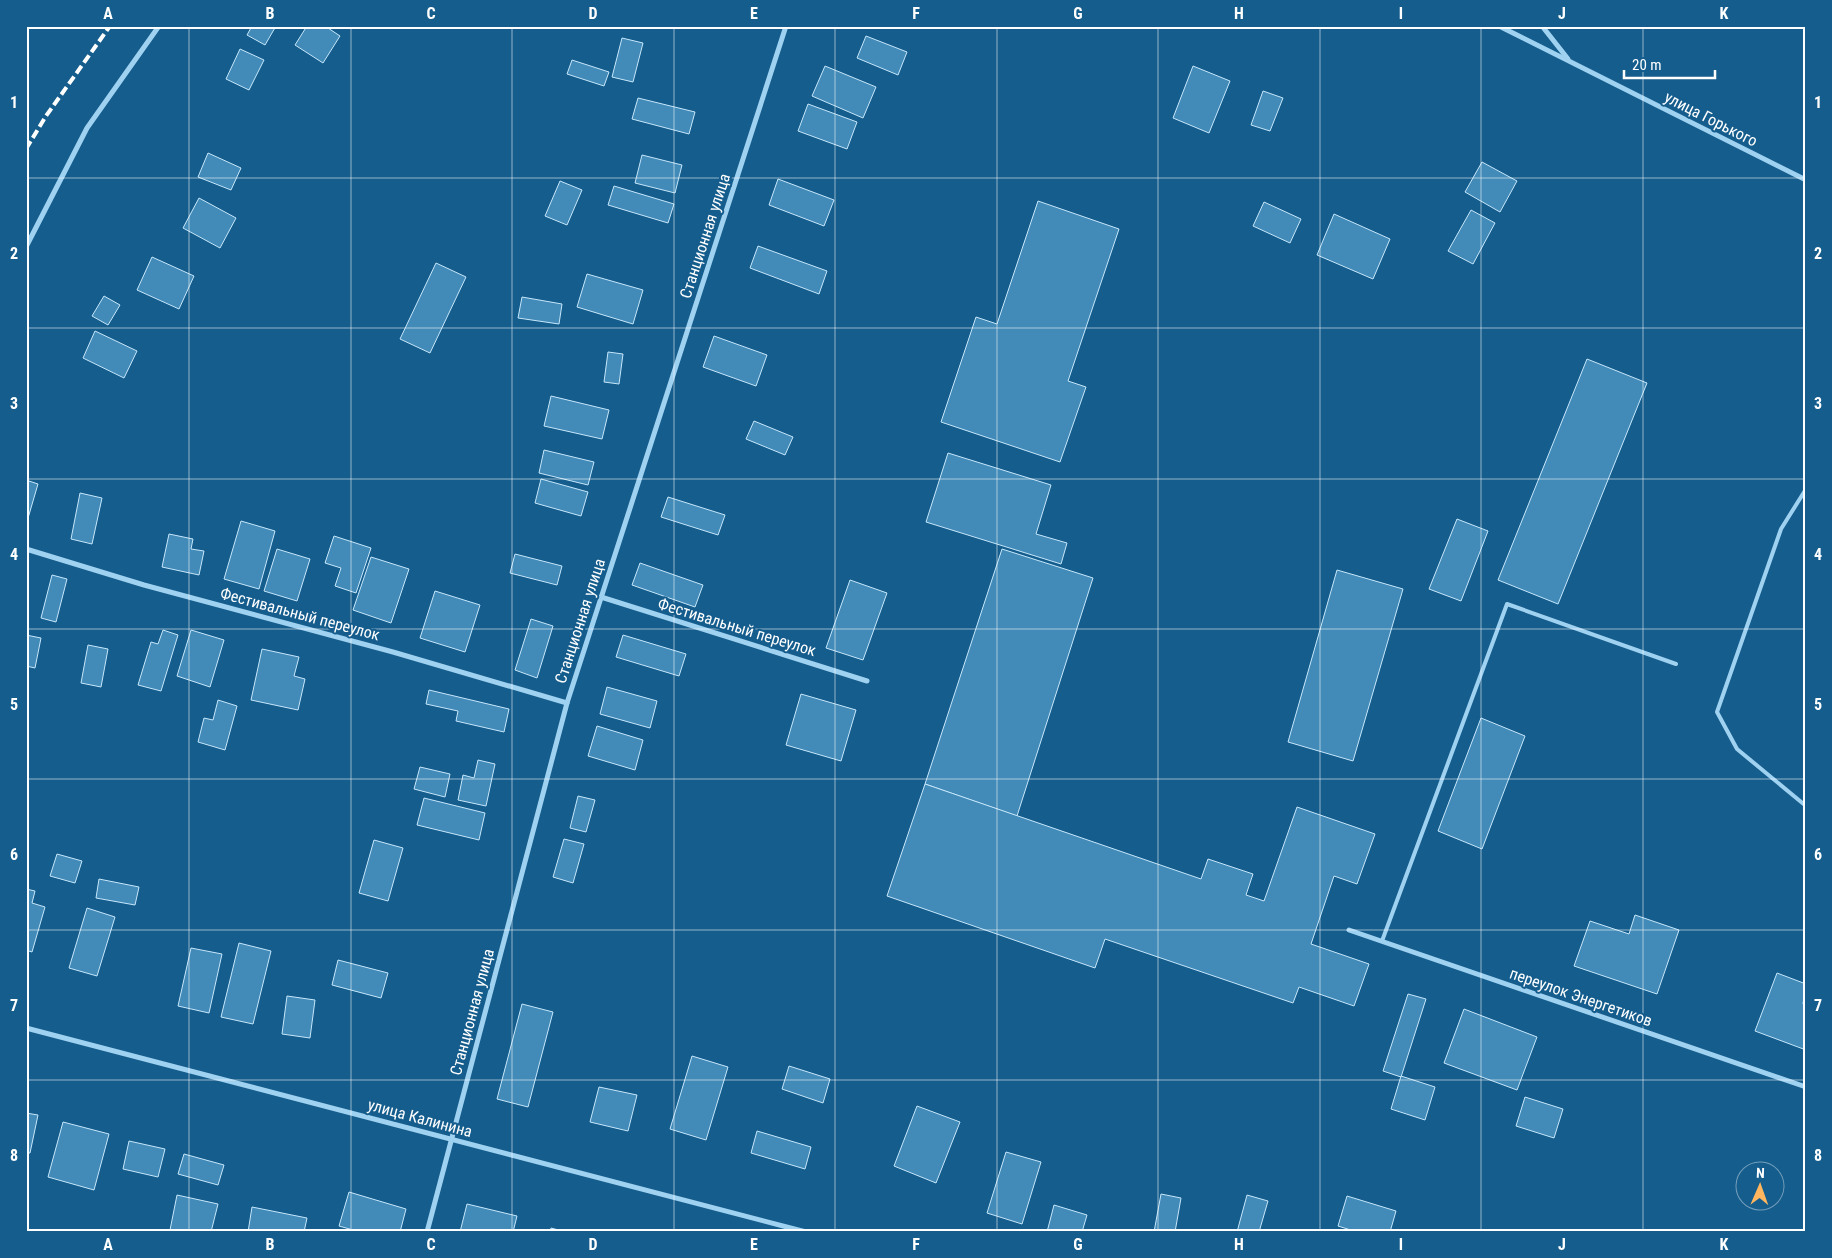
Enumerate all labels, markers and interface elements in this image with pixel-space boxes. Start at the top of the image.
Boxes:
text: A [103,4,113,23]
text: B [266,4,275,23]
text: C [426,4,436,23]
text: D [588,4,598,23]
text: E [750,4,758,23]
text: F [912,4,920,23]
text: G [1073,4,1083,23]
text: H [1234,4,1244,23]
text: I [1399,4,1403,23]
text: J [1558,4,1566,23]
text: K [1720,4,1729,23]
scale bar [1624,48,1716,80]
text: 20 m [1632,56,1662,74]
street label: улица Горького [1661,87,1761,151]
text: 1 [10,93,18,112]
text: 1 [1814,93,1822,112]
street label: Станционная улица [676,171,734,301]
text: 2 [10,244,18,263]
text: 2 [1814,244,1822,263]
text: 3 [10,394,18,413]
text: 3 [1814,394,1822,413]
text: 4 [10,545,18,564]
text: 4 [1814,545,1822,564]
street label: Станционная улица [551,556,609,686]
street label: Фестивальный переулок [218,584,382,645]
street label: Фестивальный переулок [656,594,819,660]
text: 5 [10,695,18,714]
text: 5 [1814,695,1822,714]
text: 6 [10,845,18,864]
text: 6 [1814,845,1822,864]
street label: Станционная улица [446,947,498,1077]
street label: переулок Энергетиков [1507,964,1655,1030]
text: 7 [10,996,18,1015]
text: 7 [1814,996,1822,1015]
street label: улица Калинина [366,1095,474,1141]
text: 8 [10,1146,18,1165]
text: 8 [1814,1146,1822,1165]
north arrow [1734,1160,1784,1210]
text: N [1756,1165,1765,1181]
text: A [103,1235,113,1254]
text: B [266,1235,275,1254]
text: C [426,1235,436,1254]
text: D [588,1235,598,1254]
text: E [750,1235,758,1254]
text: F [912,1235,920,1254]
text: G [1073,1235,1083,1254]
text: H [1234,1235,1244,1254]
text: I [1399,1235,1403,1254]
text: J [1558,1235,1566,1254]
text: K [1720,1235,1729,1254]

